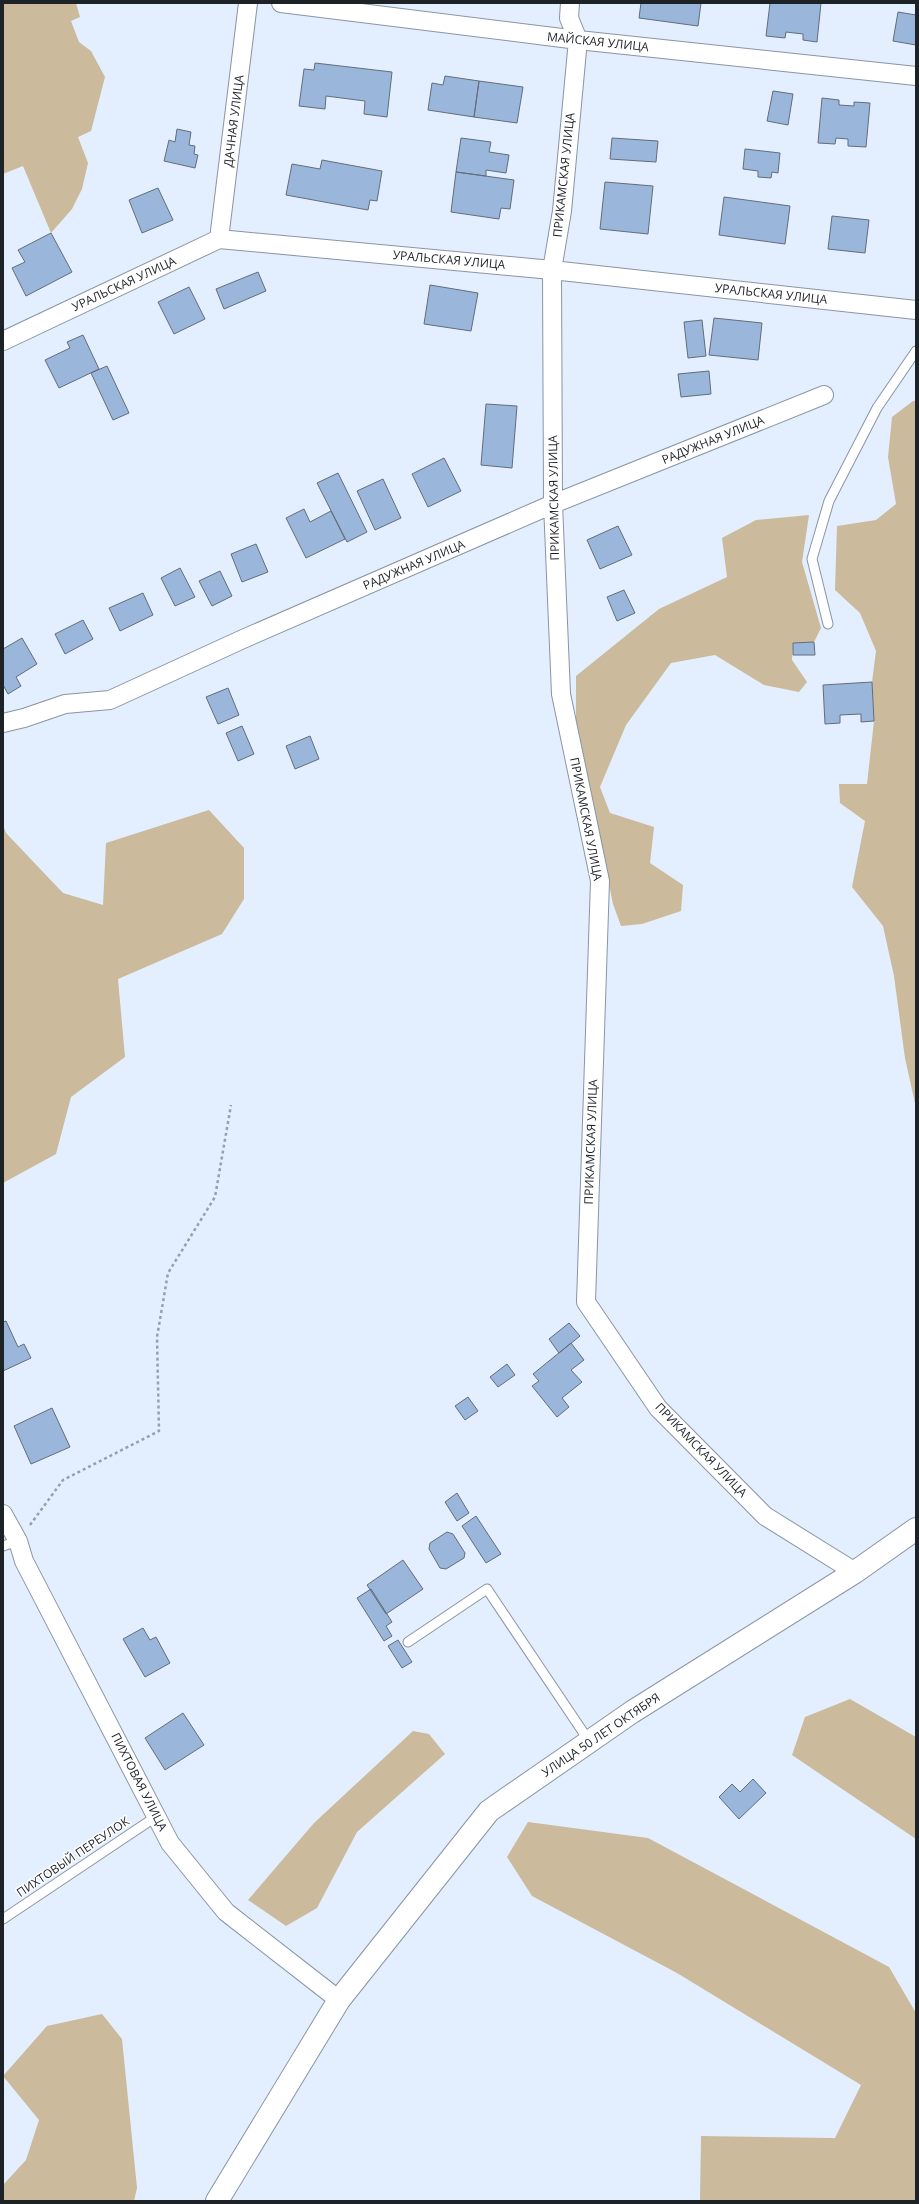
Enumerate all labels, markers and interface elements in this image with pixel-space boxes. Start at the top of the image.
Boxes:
street label: МАЙСКАЯ УЛИЦА [546,28,650,55]
street label: ДАЧНАЯ УЛИЦА [219,74,248,168]
street label: ПРИКАМСКАЯ УЛИЦА [548,111,579,238]
street label: УРАЛЬСКАЯ УЛИЦА [392,246,506,273]
street label: УРАЛЬСКАЯ УЛИЦА [69,252,179,315]
street label: УРАЛЬСКАЯ УЛИЦА [714,279,828,308]
street label: РАДУЖНАЯ УЛИЦА [659,411,767,468]
street label: ПРИКАМСКАЯ УЛИЦА [544,435,563,561]
street label: РАДУЖНАЯ УЛИЦА [360,535,468,594]
street label: ПРИКАМСКАЯ УЛИЦА [566,756,607,882]
street label: ПРИКАМСКАЯ УЛИЦА [580,1079,601,1205]
street label: ПРИКАМСКАЯ УЛИЦА [652,1399,751,1501]
street label: УЛИЦА 50 ЛЕТ ОКТЯБРЯ [538,1689,663,1781]
street label: ПИХТОВАЯ УЛИЦА [107,1730,172,1834]
street label: ПИХТОВЫЙ ПЕРЕУЛОК [13,1812,133,1901]

